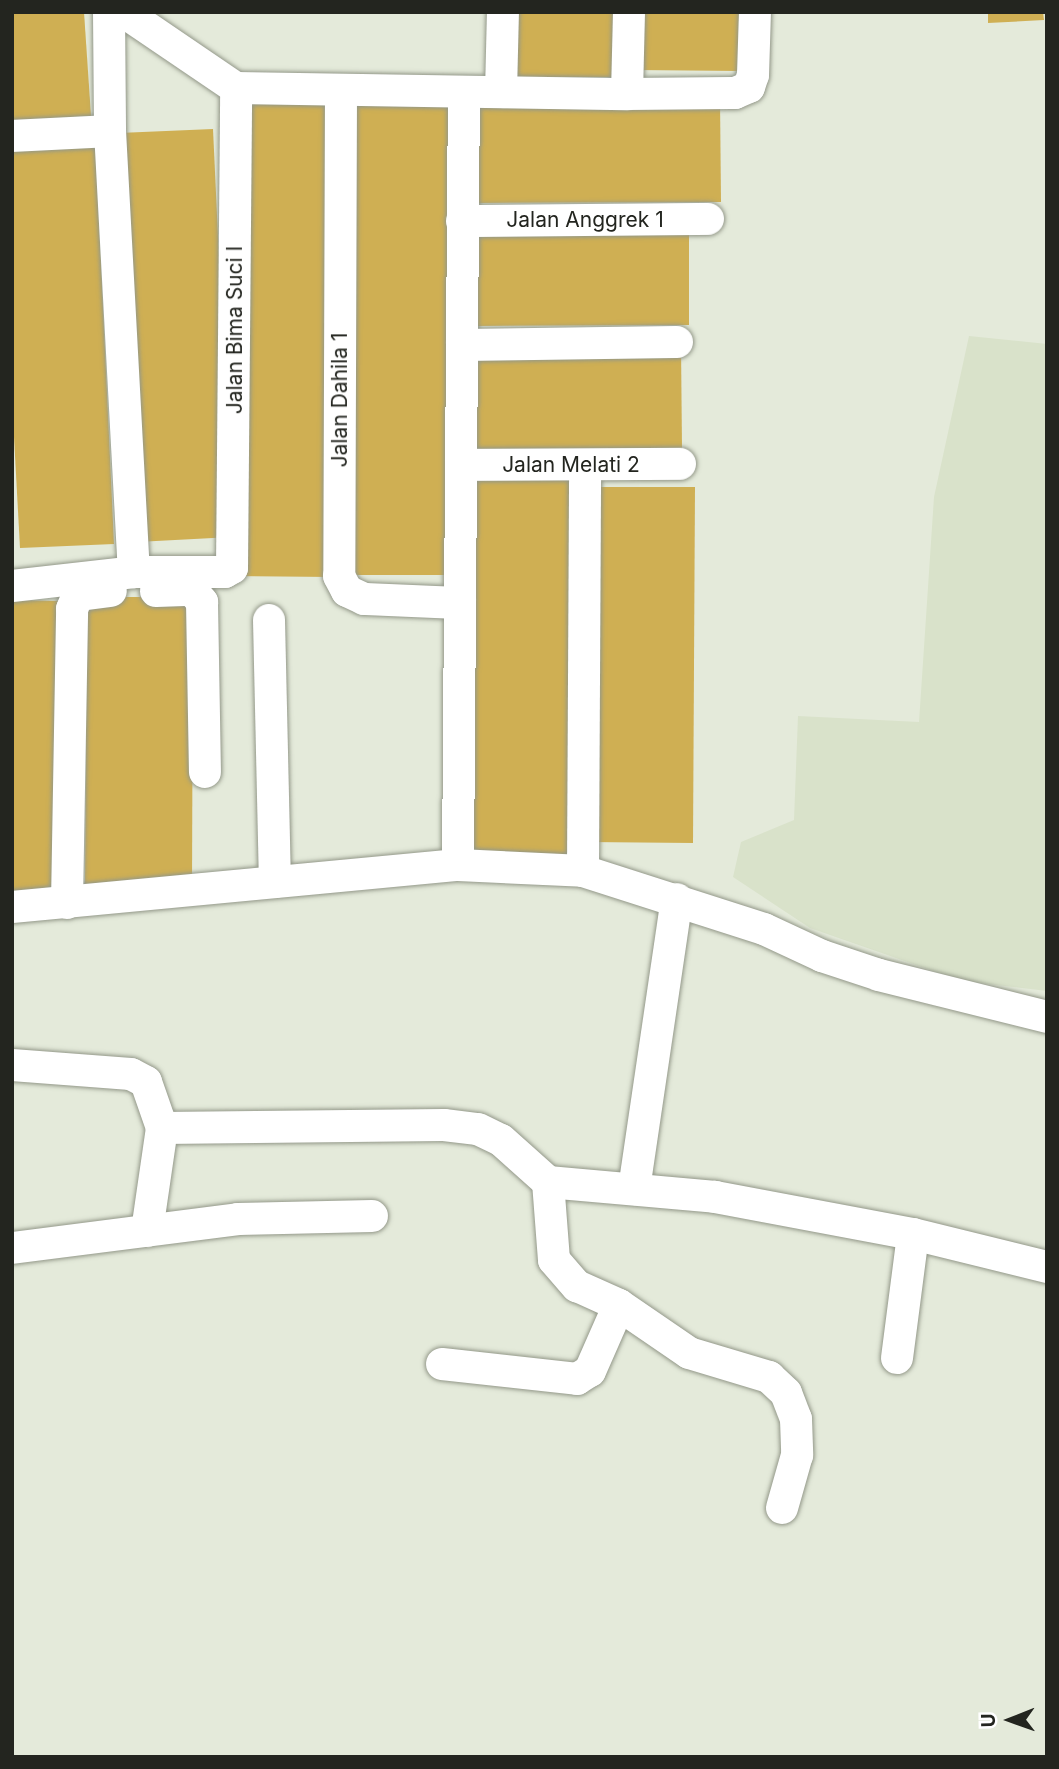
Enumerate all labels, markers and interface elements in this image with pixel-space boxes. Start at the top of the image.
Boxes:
street label: Jalan Anggrek 1 [506,207,664,233]
street label: Jalan Bima Suci I [222,246,248,414]
street label: Jalan Dahila 1 [327,333,353,467]
street label: Jalan Melati 2 [502,452,640,478]
north arrow [975,1685,1045,1755]
text: U [977,1713,1000,1728]

